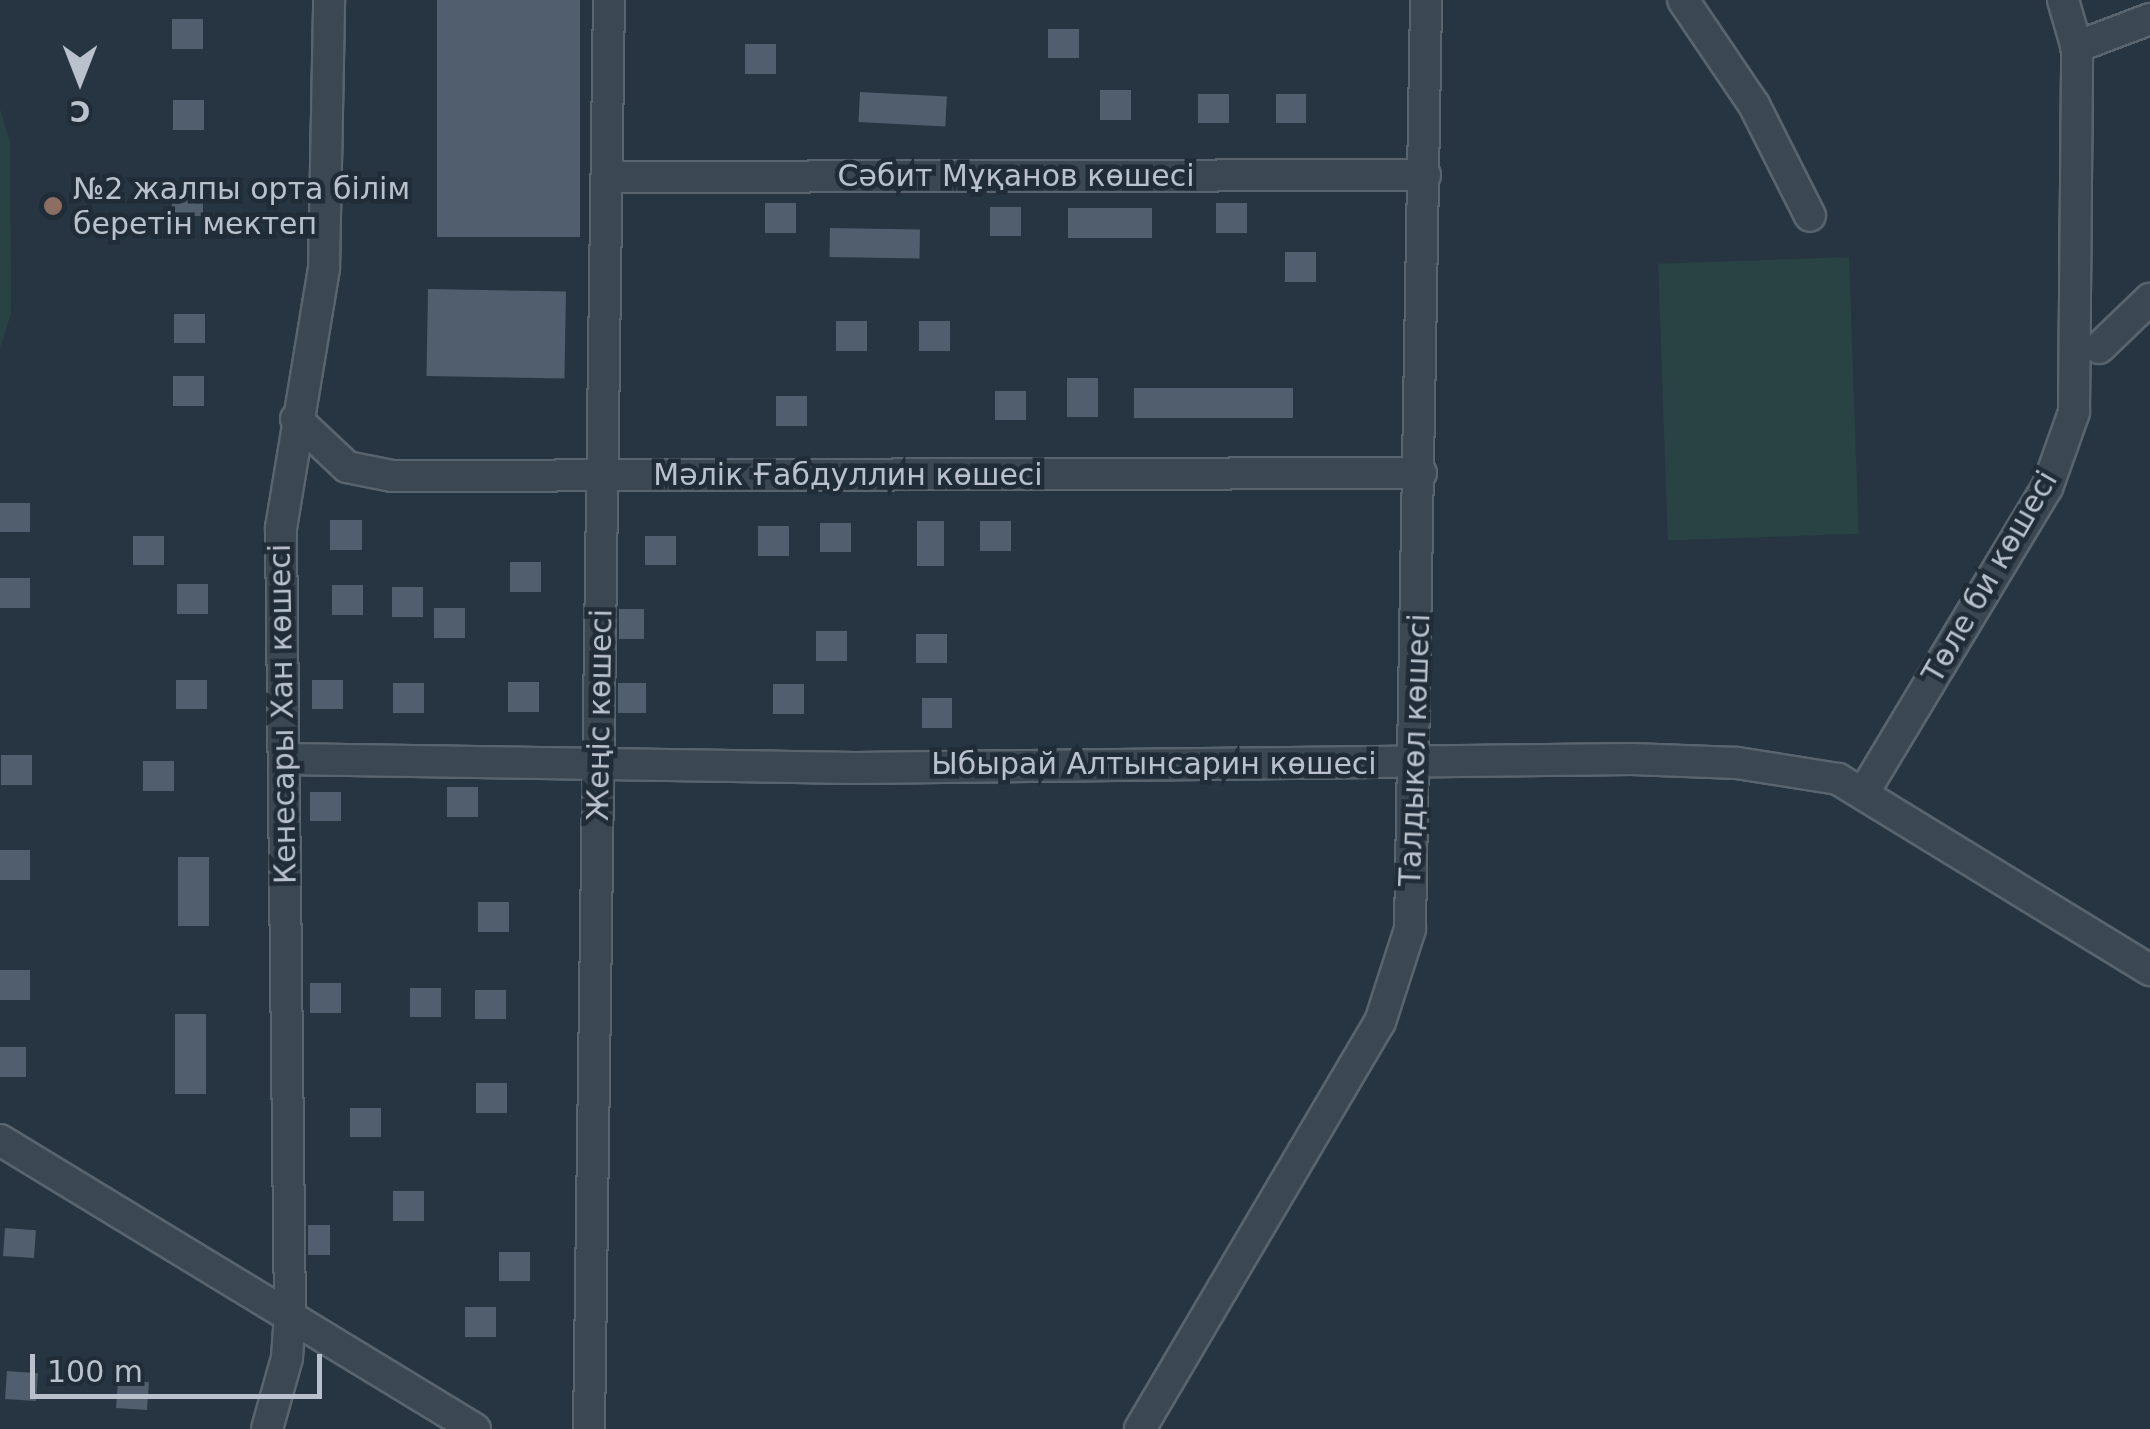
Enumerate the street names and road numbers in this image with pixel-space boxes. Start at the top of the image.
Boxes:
street label: Сәбит Мұқанов көшесі [838,158,1194,194]
street label: Мәлік Ғабдуллин көшесі [653,457,1043,493]
street label: Төле би көшесі [1915,465,2065,689]
street label: Кенесары Хан көшесі [262,544,304,884]
street label: Жеңіс көшесі [580,609,620,821]
street label: Талдыкөл көшесі [1392,613,1438,887]
street label: Ыбырай Алтынсарин көшесі [931,746,1377,782]

